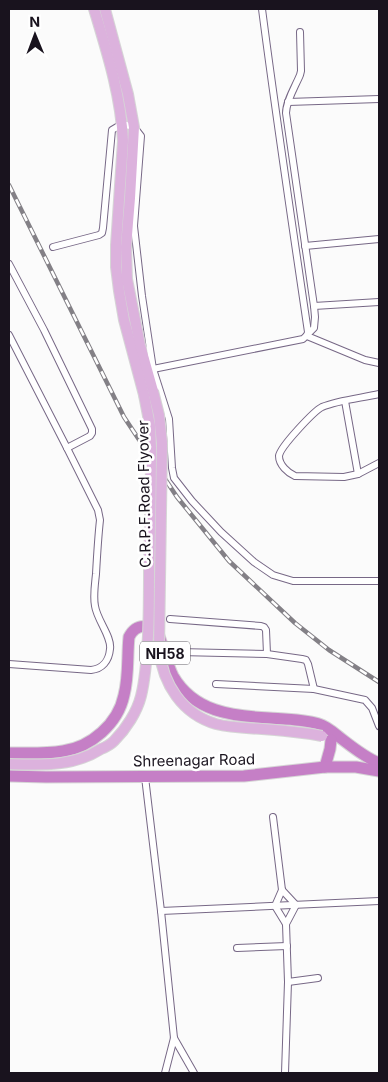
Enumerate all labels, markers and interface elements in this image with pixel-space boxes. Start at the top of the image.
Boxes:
north arrow [10,10,60,60]
text: N [29,13,40,30]
street label: C.R.P.F.Road Flyover [133,420,155,568]
road number: NH58 [140,641,190,664]
street label: Shreenagar Road [133,749,255,771]

